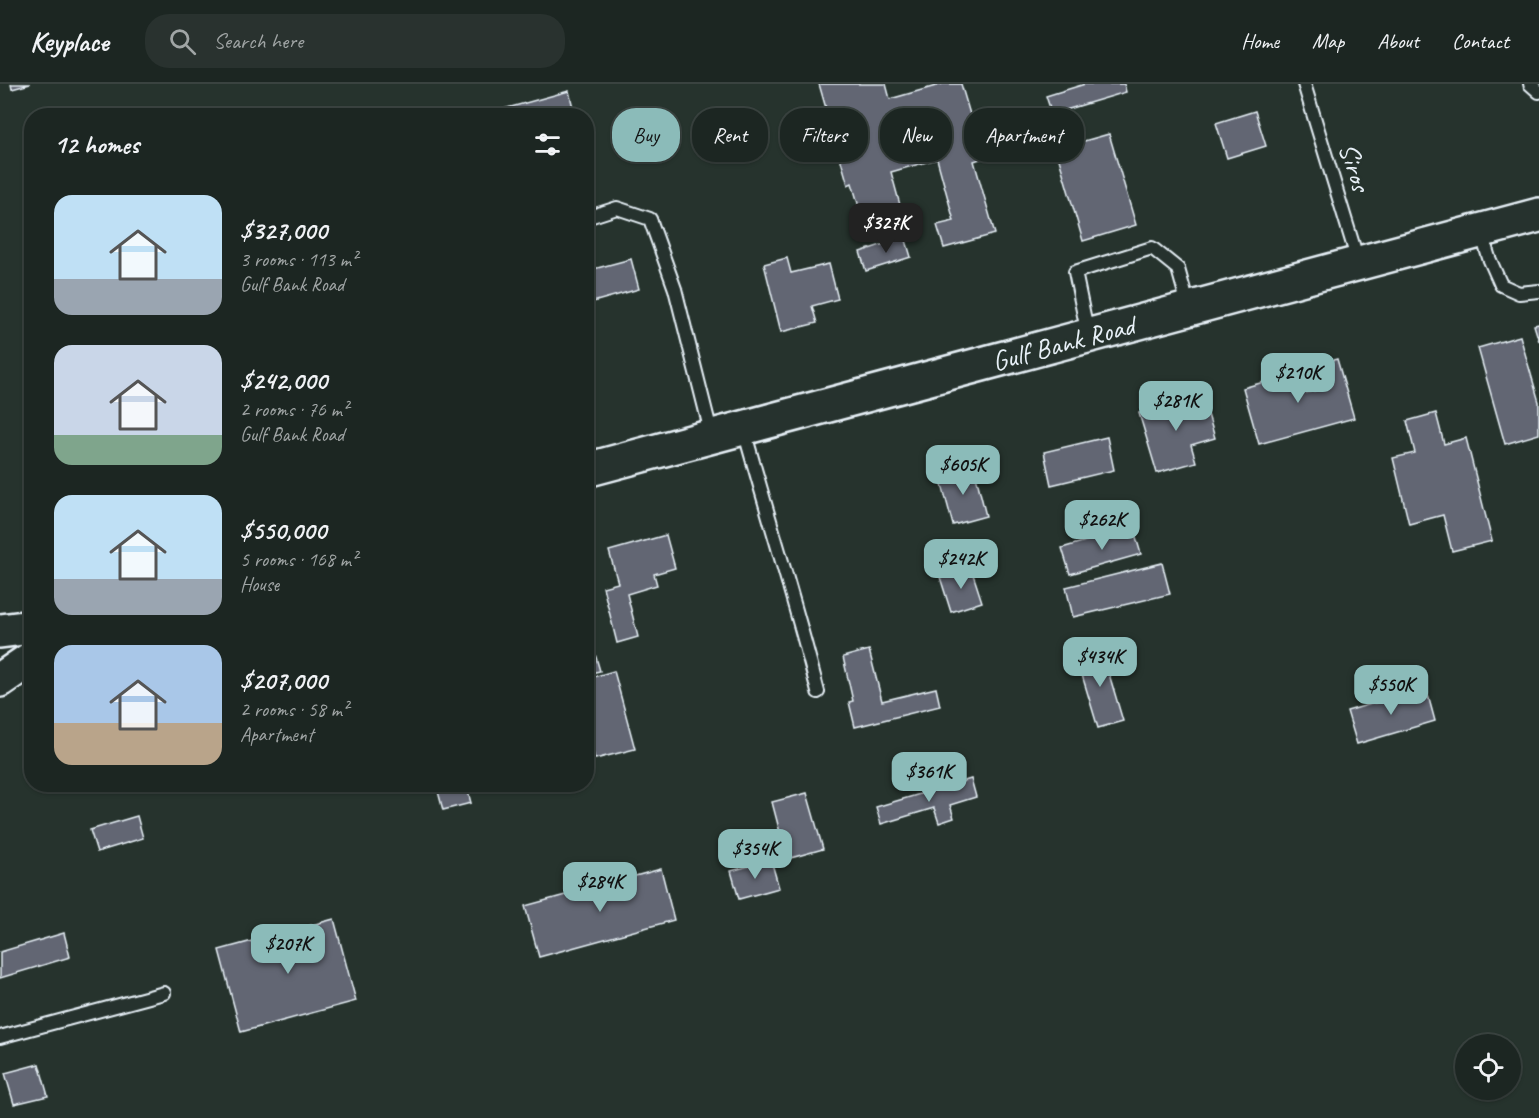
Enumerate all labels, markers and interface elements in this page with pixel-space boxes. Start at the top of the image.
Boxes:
search box [145,14,565,68]
text: Keyplace [30,24,109,59]
icon: search [166,25,199,58]
text: Search here [214,27,303,55]
text: Home [1241,28,1279,54]
text: Map [1312,28,1344,54]
text: About [1377,28,1419,54]
text: Contact [1452,28,1509,54]
chip: Buy [612,108,680,162]
chip: Rent [692,108,768,162]
chip: Filters [780,108,868,162]
chip: New [880,108,952,162]
chip: Apartment [964,108,1084,162]
text: 12 homes [54,128,139,161]
icon: filters [531,128,564,161]
street label: Siros [1331,138,1380,198]
pin: $327K [844,203,928,254]
text: $327K [863,210,909,235]
text: $327,000 [240,214,327,247]
icon: home [102,219,174,291]
text: 3 rooms · 113 m² [240,247,357,272]
text: Gulf Bank Road [240,272,344,297]
street label: Gulf Bank Road [988,306,1142,379]
pin: $210K [1256,353,1340,404]
text: $210K [1275,360,1321,385]
text: $242,000 [240,364,327,397]
icon: home [102,369,174,441]
pin: $281K [1134,381,1218,432]
text: $281K [1153,388,1199,413]
text: 2 rooms · 76 m² [240,397,348,422]
text: Gulf Bank Road [240,422,344,447]
pin: $605K [921,445,1005,496]
text: $605K [940,452,986,477]
pin: $262K [1060,500,1144,551]
text: $262K [1079,507,1125,532]
text: $550,000 [240,514,326,547]
icon: home [102,519,174,591]
pin: $242K [919,539,1003,590]
text: $242K [938,546,984,571]
text: 5 rooms · 168 m² [240,547,357,572]
text: House [240,572,279,597]
pin: $434K [1058,637,1142,688]
text: $434K [1077,644,1123,669]
text: $207,000 [240,664,327,697]
pin: $550K [1349,665,1433,716]
icon: home [102,669,174,741]
text: $550K [1368,672,1414,697]
text: 2 rooms · 58 m² [240,697,348,722]
text: Apartment [240,722,313,747]
pin: $361K [887,752,971,803]
text: $361K [906,759,952,784]
pin: $354K [713,829,797,880]
text: $354K [732,836,778,861]
pin: $284K [558,862,642,913]
text: $284K [577,869,623,894]
pin: $207K [246,924,330,975]
text: $207K [265,931,311,956]
map controls [1455,1034,1521,1100]
button: locate [1455,1034,1521,1100]

